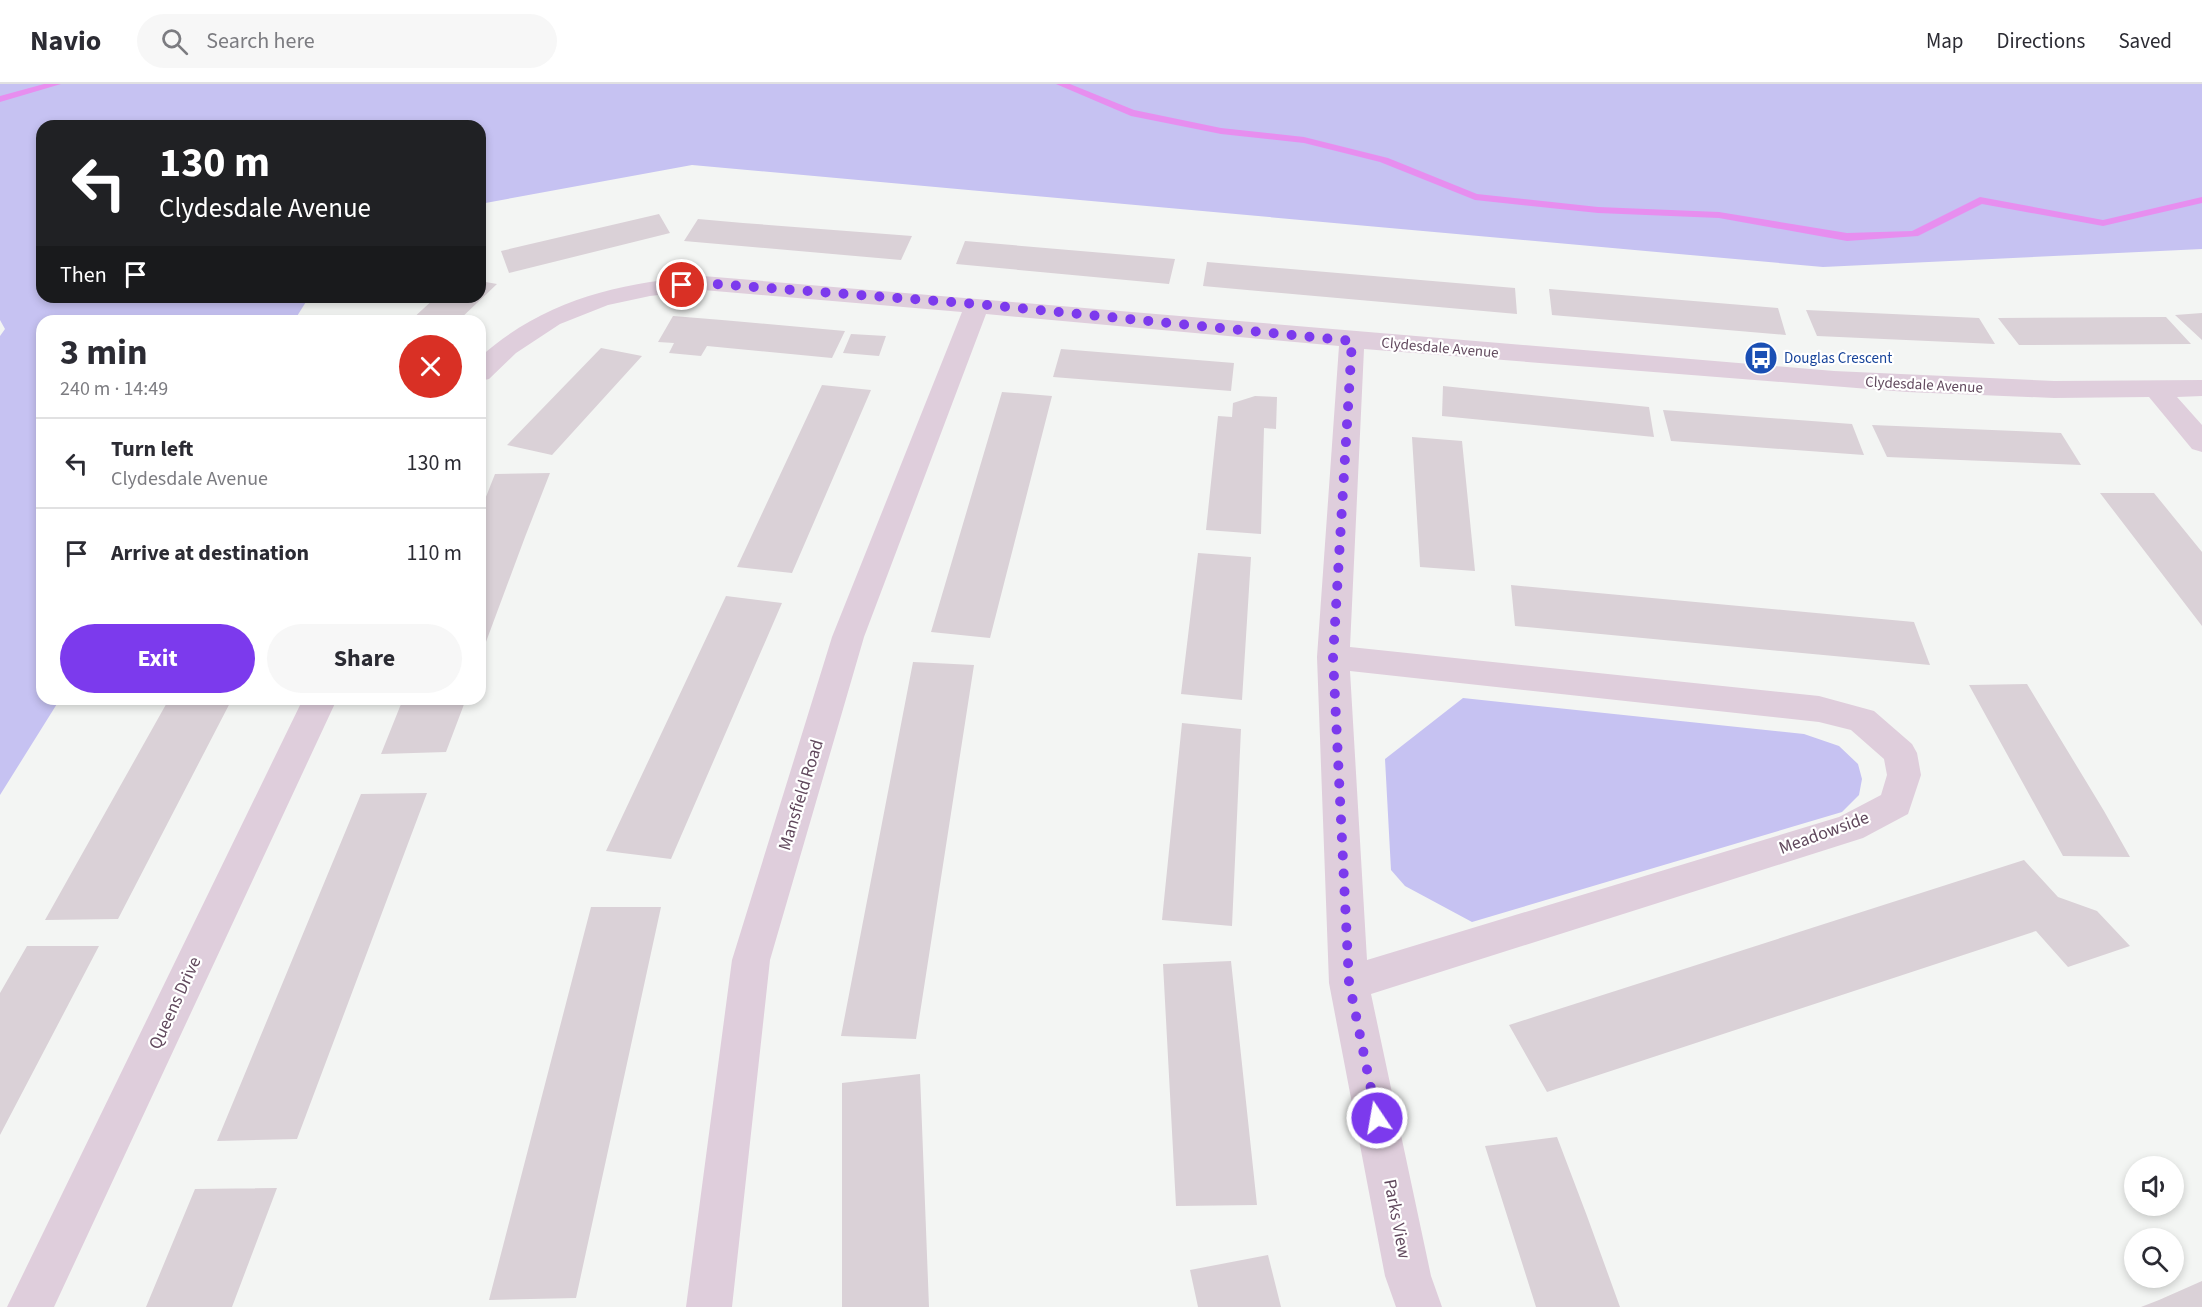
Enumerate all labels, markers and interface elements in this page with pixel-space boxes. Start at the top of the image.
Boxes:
search box [137,14,557,68]
text: Navio [30,21,101,61]
icon: search [158,25,191,58]
text: Search here [206,25,315,57]
text: Map [1926,26,1964,56]
text: Directions [1997,26,2085,56]
text: Saved [2118,26,2172,56]
text: 130 m [159,133,270,193]
icon: left [60,144,138,222]
text: Clydesdale Avenue [159,189,371,228]
icon: arrive [119,258,152,291]
text: Then [60,259,107,291]
pin [656,259,707,310]
icon: arrive [665,268,698,301]
text: 3 min [60,327,148,378]
street label: Clydesdale Avenue [1380,332,1500,364]
button: close [399,335,462,398]
bus stop icon: Douglas Crescent [1743,340,1779,376]
place label: Douglas Crescent [1784,348,1892,369]
street label: Clydesdale Avenue [1865,371,1983,399]
text: 240 m · 14:49 [60,375,168,403]
text: Turn left [111,433,193,465]
icon: left [60,447,93,480]
text: 130 m [407,447,462,479]
text: Clydesdale Avenue [111,465,268,493]
icon: arrive [60,537,93,570]
text: Arrive at destination [111,537,309,569]
text: 110 m [407,537,462,569]
button: Exit [60,624,255,693]
button: Share [267,624,462,693]
street label: Mansfield Road [772,736,830,854]
street label: Meadowside [1775,805,1873,861]
street label: Queens Drive [143,953,207,1053]
position arrow [1345,1086,1409,1150]
map controls [2124,1156,2184,1288]
button: sound [2124,1156,2184,1216]
street label: Parks View [1377,1177,1417,1261]
button: search [2124,1228,2184,1288]

